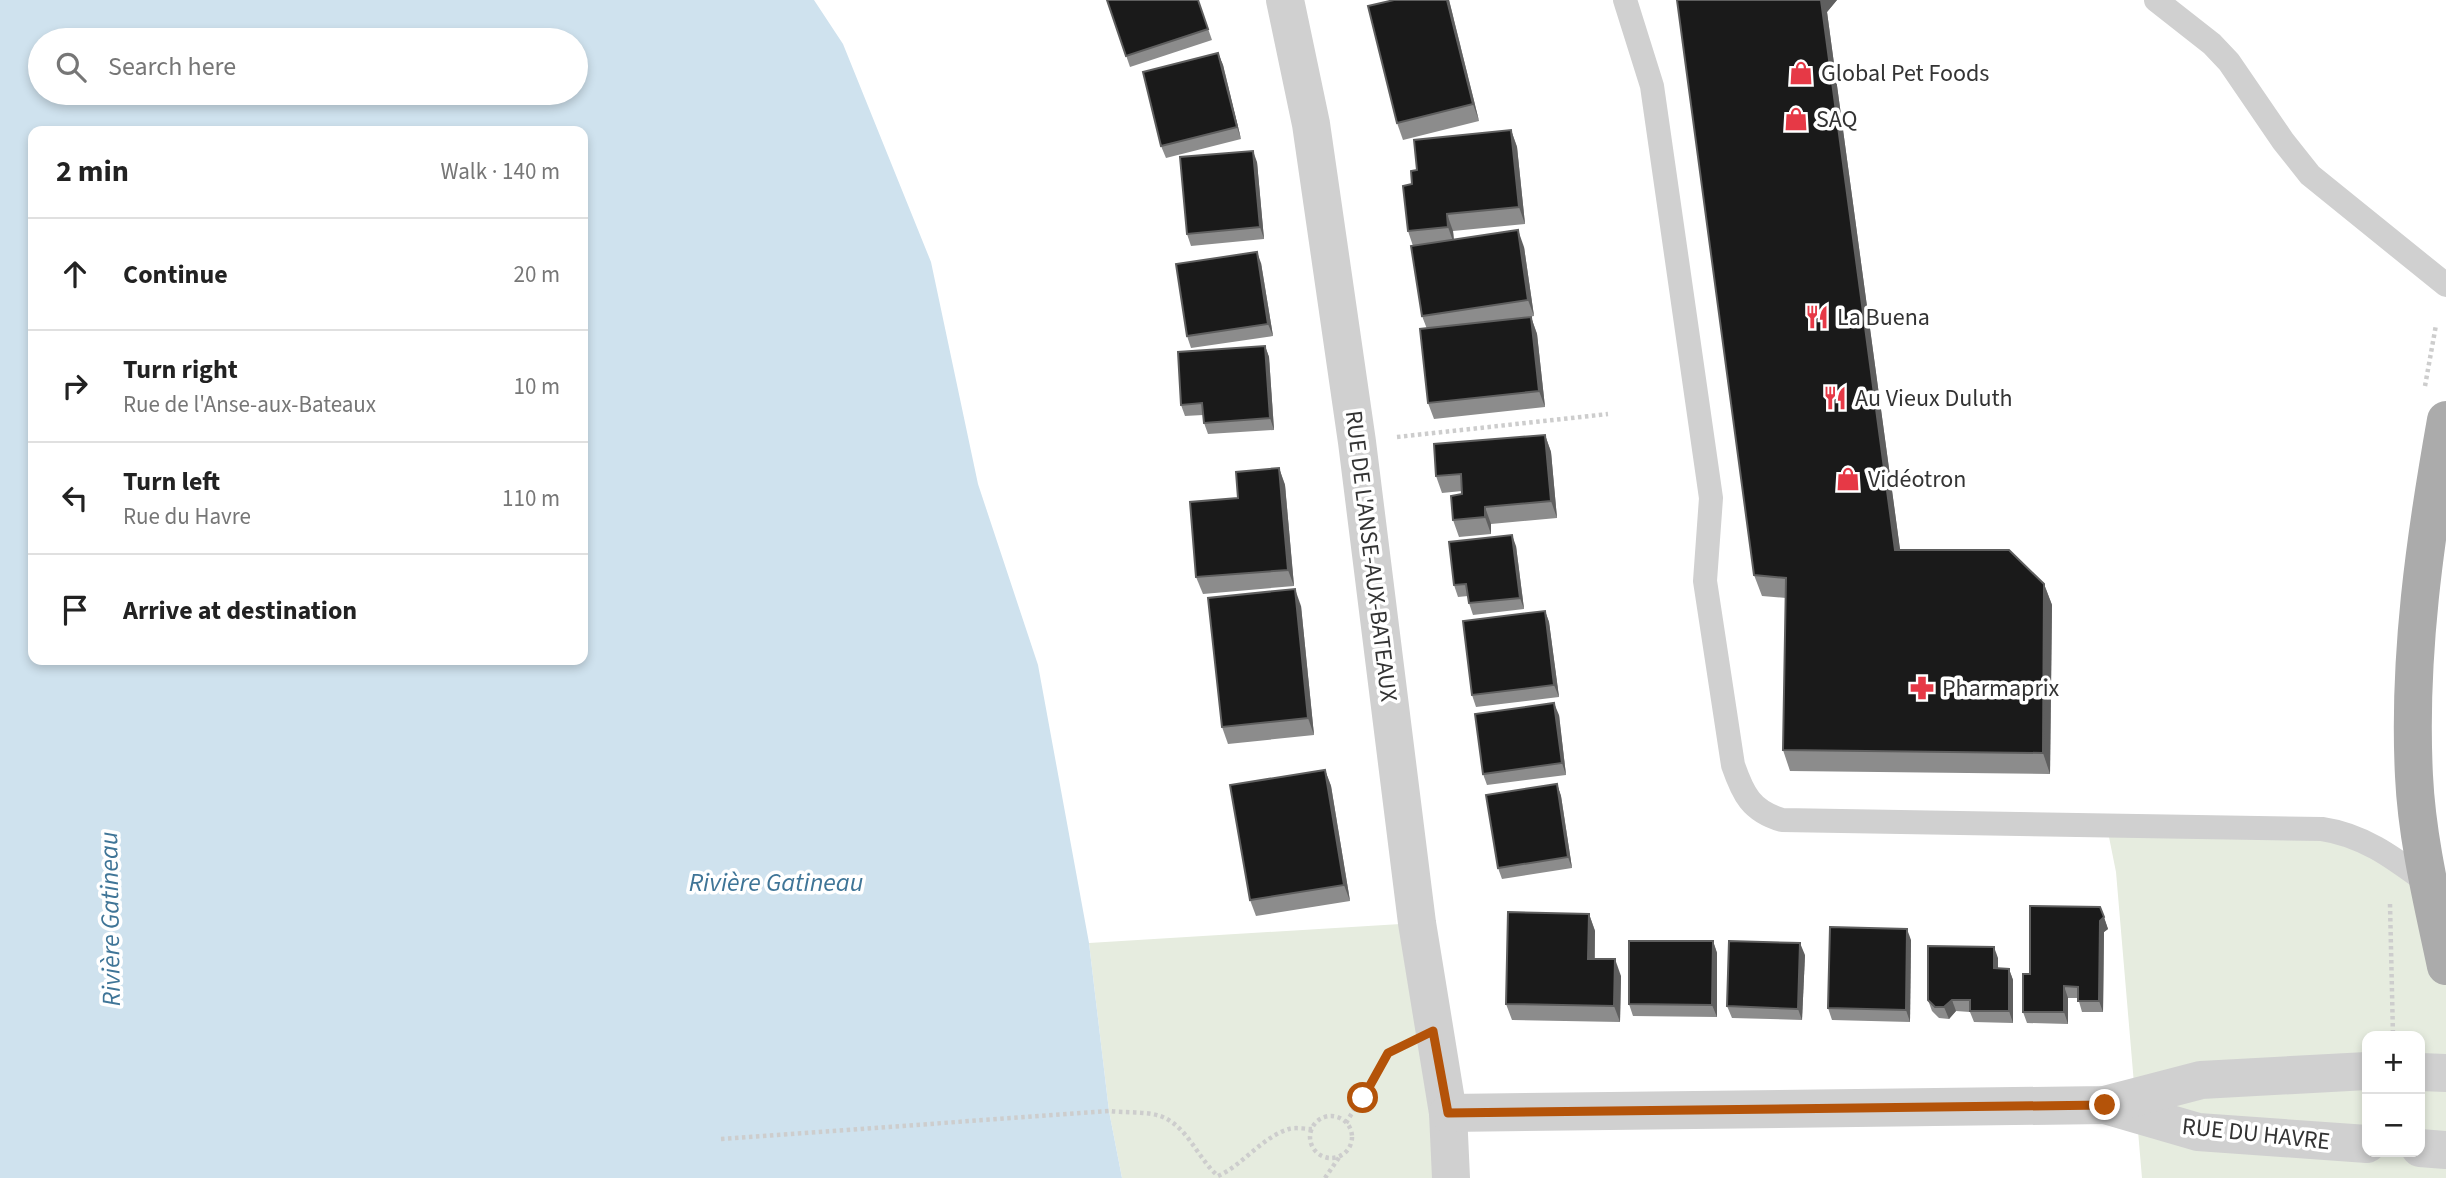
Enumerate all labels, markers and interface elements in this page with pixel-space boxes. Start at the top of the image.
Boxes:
search box [28,28,588,105]
icon: search [52,48,90,86]
text: Search here [108,48,236,85]
place label: Global Pet Foods [1821,56,1989,91]
shop icon: Global Pet Foods [1787,59,1815,87]
place label: SAQ [1816,102,1858,137]
shop icon: SAQ [1782,105,1810,133]
text: 2 min [56,150,129,193]
text: Walk · 140 m [441,155,560,188]
icon: ahead [56,255,94,293]
text: Continue [123,256,228,293]
text: 20 m [513,258,560,291]
place label: La Buena [1837,300,1930,335]
restaurant icon: La Buena [1803,303,1831,331]
text: Turn right [123,351,238,388]
icon: right [56,367,94,405]
text: 10 m [513,370,560,403]
place label: Au Vieux Duluth [1855,381,2013,416]
restaurant icon: Au Vieux Duluth [1821,384,1849,412]
text: Rue de l'Anse-aux-Bateaux [123,388,376,421]
street label: RUE DE L'ANSE-AUX-BATEAUX [1336,408,1406,704]
place label: Vidéotron [1868,462,1966,497]
text: Turn left [123,463,220,500]
shop icon: Vidéotron [1834,465,1862,493]
icon: left [56,479,94,517]
text: 110 m [502,482,560,515]
text: Rue du Havre [123,500,251,533]
icon: arrive [56,591,94,629]
text: Arrive at destination [123,592,357,629]
place label: Pharmaprix [1942,671,2060,706]
pharmacy icon: Pharmaprix [1908,674,1936,702]
water label: Rivière Gatineau [90,831,130,1007]
water label: Rivière Gatineau [689,864,863,901]
map controls [2362,1031,2425,1157]
button: + [2362,1031,2425,1094]
route start [1347,1082,1378,1113]
route end [2089,1089,2120,1120]
button: − [2362,1094,2425,1157]
street label: RUE DU HAVRE [2180,1109,2332,1159]

